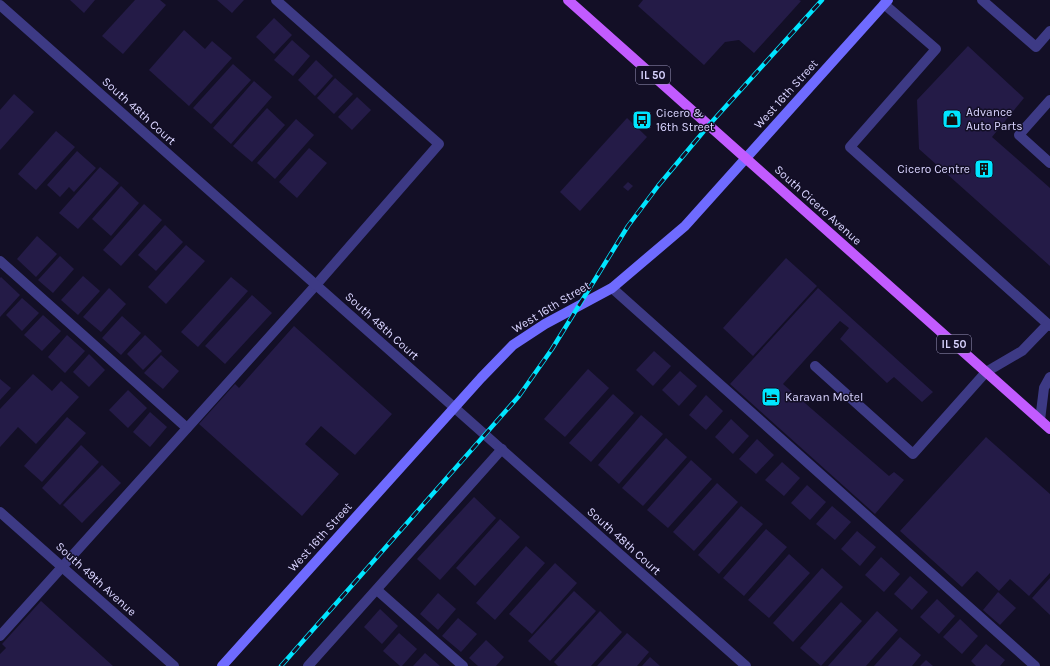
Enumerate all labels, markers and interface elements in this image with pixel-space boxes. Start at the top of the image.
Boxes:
street label: West 16th Street [751,56,821,132]
road number: IL 50 [636,66,670,84]
street label: South 48th Court [99,74,179,148]
place label: Advance Auto Parts [966,105,1023,133]
place label: Cicero & 16th Street [656,106,715,134]
shop icon: Advance Auto Parts [941,108,963,130]
bus stop icon: Cicero & 16th Street [631,109,653,131]
building icon: Cicero Centre [973,158,995,180]
street label: South Cicero Avenue [772,162,864,248]
place label: Cicero Centre [897,162,970,176]
street label: West 16th Street [509,278,593,336]
street label: South 48th Court [342,289,422,363]
road number: IL 50 [937,335,971,353]
hotel icon: Karavan Motel [760,386,782,408]
place label: Karavan Motel [785,390,863,404]
street label: West 16th Street [285,499,355,575]
street label: South 48th Court [584,504,664,578]
street label: South 49th Avenue [53,539,139,619]

